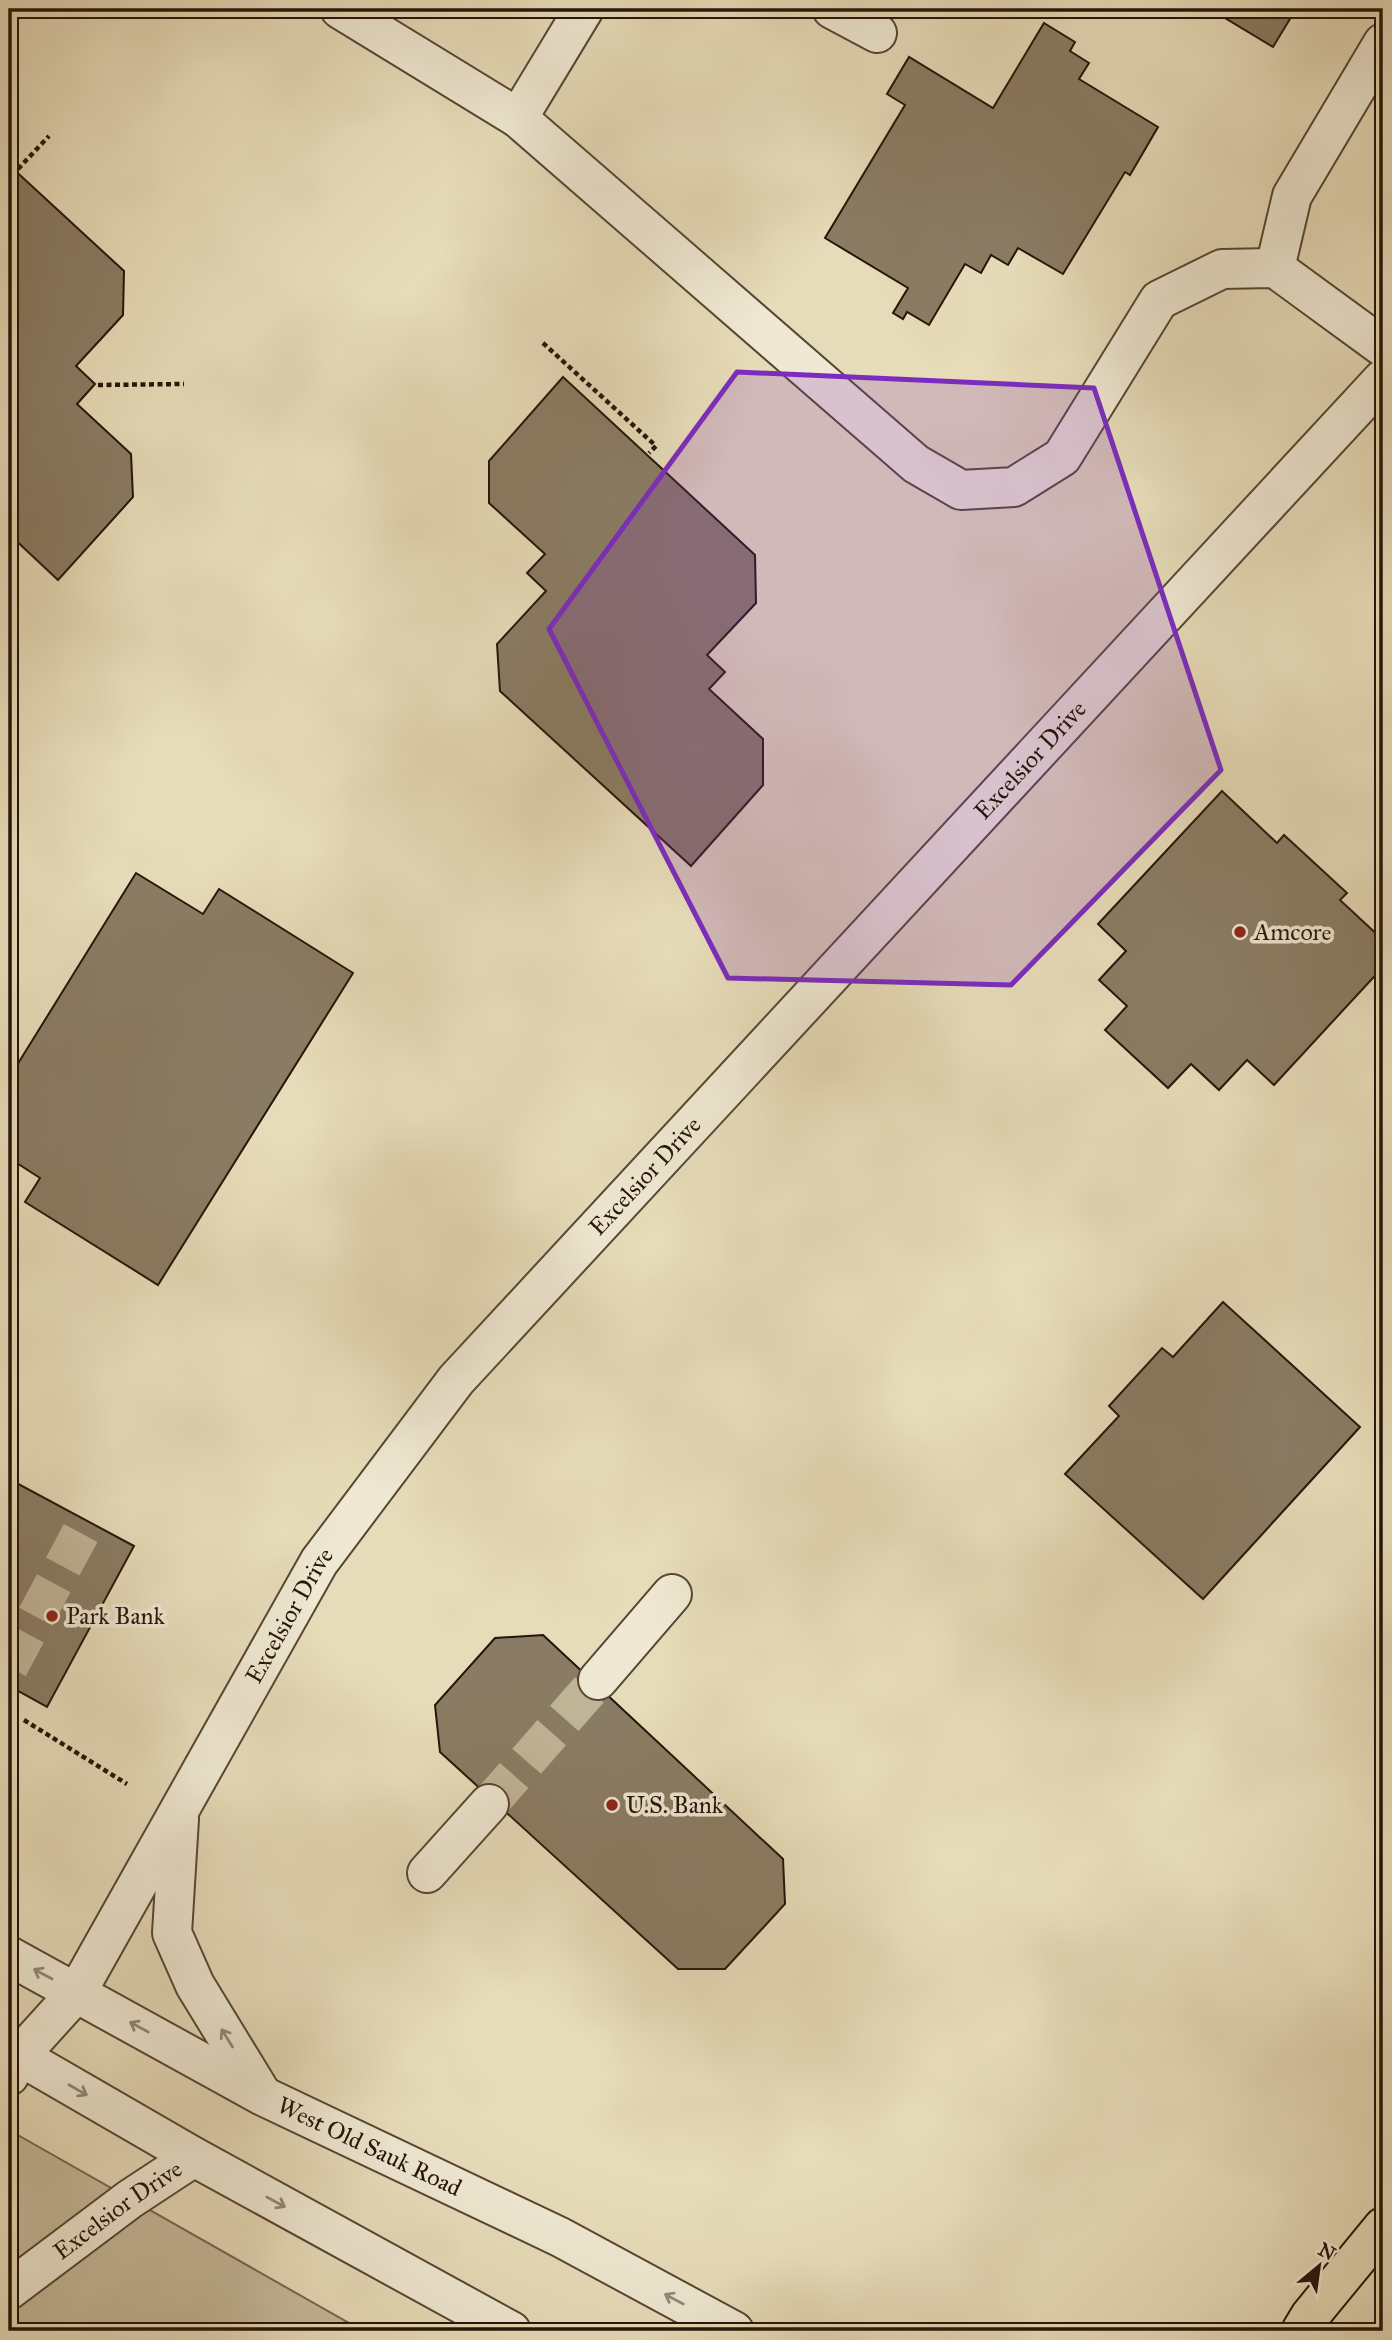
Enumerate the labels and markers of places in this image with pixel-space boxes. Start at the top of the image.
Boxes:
place label: Amcore [1253,917,1331,947]
marker: Amcore [1232,924,1248,940]
place label: Park Bank [66,1601,166,1631]
marker: Park Bank [44,1608,60,1624]
place label: U.S. Bank [626,1790,724,1820]
marker: U.S. Bank [604,1797,620,1813]

